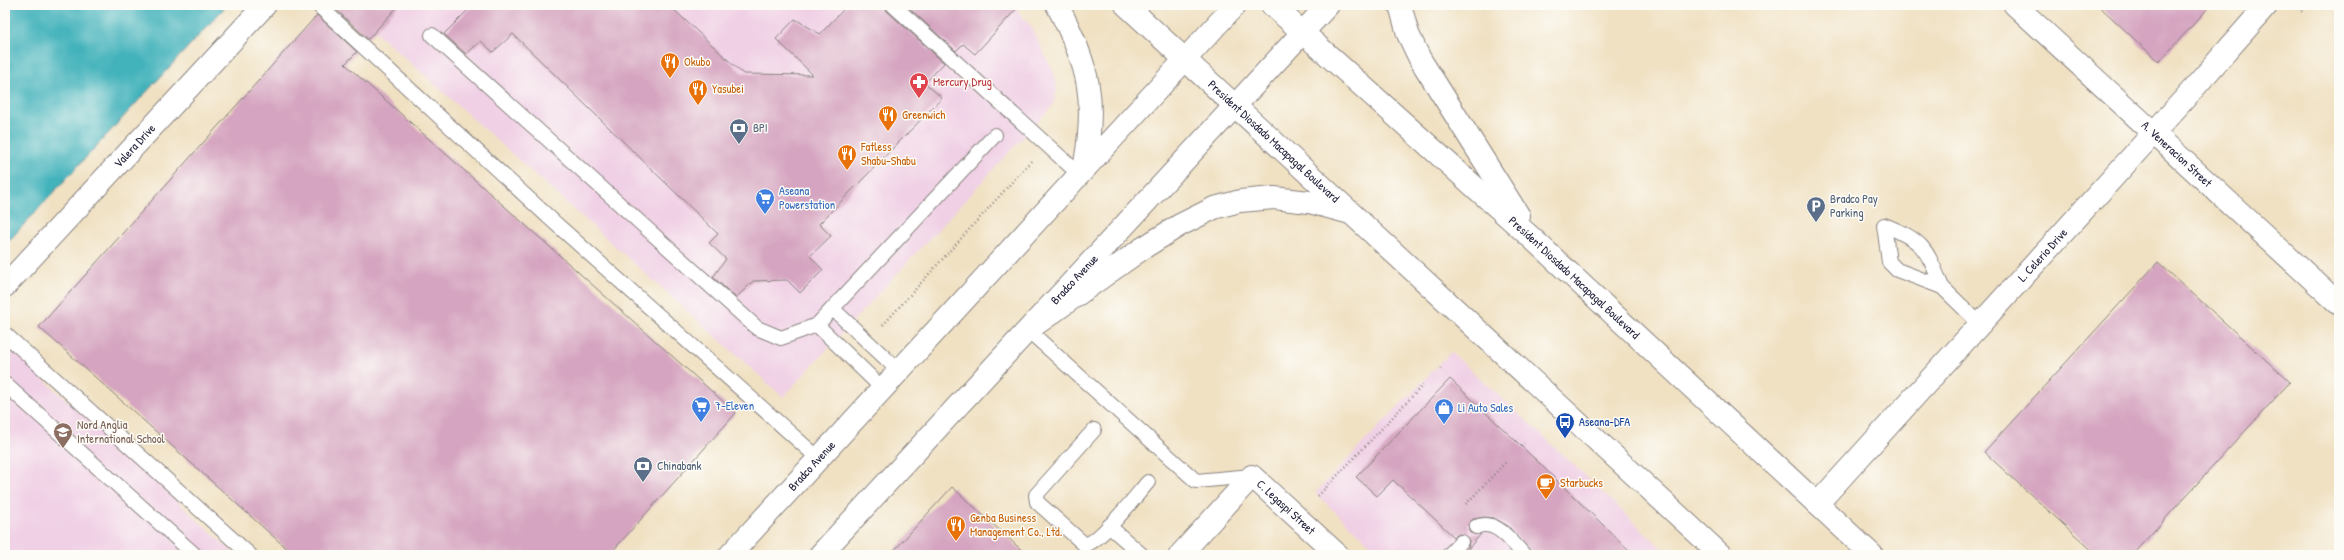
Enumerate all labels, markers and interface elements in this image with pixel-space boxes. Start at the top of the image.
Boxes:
restaurant icon: Okubo [659,51,681,79]
place label: Okubo [684,53,710,70]
pharmacy icon: Mercury Drug [908,71,930,99]
place label: Mercury Drug [933,73,992,90]
street label: President Diosdado Macapagal Boulevard [1204,76,1344,206]
restaurant icon: Yasubei [687,78,709,106]
place label: Yasubei [712,80,744,97]
restaurant icon: Greenwich [877,104,899,132]
place label: Greenwich [902,106,945,123]
bank icon: BPI [728,117,750,145]
street label: A. Veneracion Street [2138,117,2217,191]
place label: BPI [753,119,768,136]
street label: Valera Drive [110,120,159,171]
place label: Fatless Shabu-Shabu [860,138,916,169]
restaurant icon: Fatless Shabu-Shabu [836,143,858,171]
place label: Aseana Powerstation [779,182,835,213]
supermarket icon: Aseana Powerstation [754,187,776,215]
place label: Bradco Pay Parking [1830,190,1878,221]
parking icon: Bradco Pay Parking [1805,195,1827,223]
street label: President Diosdado Macapagal Boulevard [1505,212,1644,343]
street label: L. Celerio Drive [2014,224,2071,285]
street label: Bradco Avenue [1046,250,1102,308]
supermarket icon: 7-Eleven [690,395,712,423]
place label: 7-Eleven [715,397,754,414]
shop icon: Li Auto Sales [1433,397,1455,425]
place label: Li Auto Sales [1458,399,1513,416]
bus stop icon: Aseana-DFA [1554,411,1576,439]
place label: Aseana-DFA [1579,413,1630,430]
place label: Nord Anglia International School [77,416,166,447]
school or university icon: Nord Anglia International School [52,421,74,449]
street label: Bradco Avenue [784,436,839,494]
bank icon: Chinabank [632,455,654,483]
place label: Chinabank [657,457,702,474]
cafe icon: Starbucks [1535,472,1557,500]
place label: Starbucks [1560,474,1603,491]
street label: C. Legaspi Street [1253,475,1320,539]
place label: Genba Business Management Co., Ltd. [970,509,1062,540]
restaurant icon: Genba Business Management Co., Ltd. [945,514,967,542]

